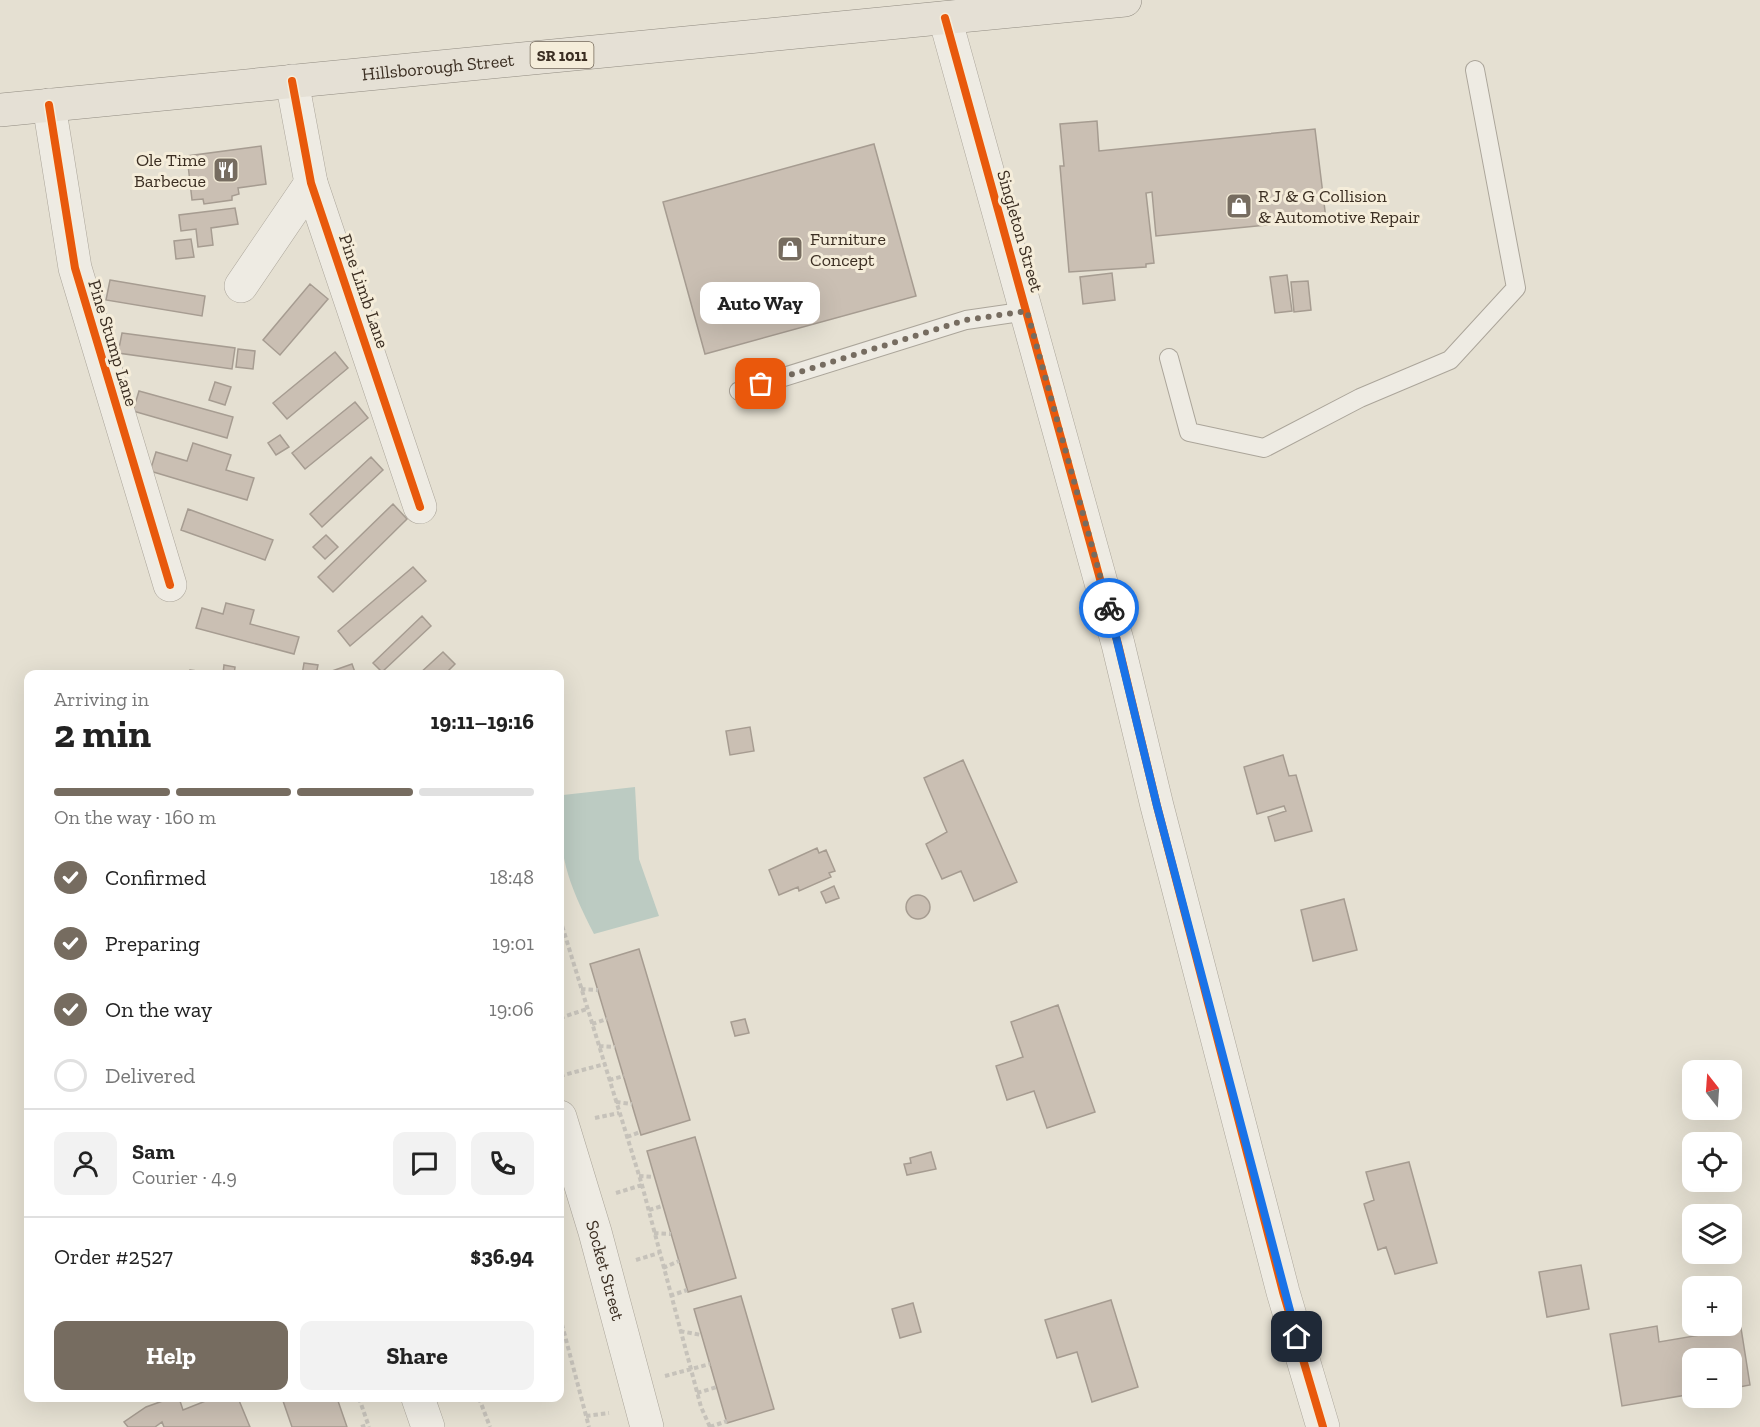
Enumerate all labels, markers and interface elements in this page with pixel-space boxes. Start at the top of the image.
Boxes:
road number: SR 1011 [530,42,594,68]
street label: Hillsborough Street [361,49,516,86]
place label: Ole Time Barbecue [134,149,206,192]
restaurant icon: Ole Time Barbecue [211,155,241,185]
street label: Singleton Street [992,167,1048,295]
place label: R J & G Collision & Automotive Repair [1258,185,1420,228]
shop icon: R J & G Collision & Automotive Repair [1224,191,1254,221]
place label: Furniture Concept [810,228,886,271]
street label: Pine Limb Lane [334,231,394,351]
shop icon: Furniture Concept [775,234,805,264]
street label: Pine Stump Lane [83,277,143,409]
callout: Auto Way [701,282,821,324]
text: Auto Way [717,291,803,315]
pin [735,358,786,409]
icon: bag [744,367,777,400]
courier [1079,578,1139,638]
icon: bike [1093,592,1126,625]
text: Arriving in [54,687,149,711]
text: 19:11–19:16 [431,708,534,735]
text: 2 min [54,710,151,757]
text: On the way · 160 m [54,805,216,829]
icon: check [54,861,87,894]
text: Confirmed [105,864,206,891]
text: 18:48 [490,865,534,889]
icon: check [54,927,87,960]
text: Preparing [105,930,200,957]
text: 19:01 [492,931,534,955]
icon: check [54,993,87,1026]
text: On the way [105,996,212,1023]
text: 19:06 [489,997,534,1021]
north arrow [1682,1060,1742,1120]
map controls [1682,1060,1742,1408]
text: Delivered [105,1062,195,1089]
button: person [54,1132,117,1195]
button: chat [393,1132,456,1195]
button: phone [471,1132,534,1195]
button: locate [1682,1132,1742,1192]
text: Sam [132,1138,175,1165]
text: Courier · 4.9 [132,1165,237,1189]
button: layers [1682,1204,1742,1264]
street label: Socket Street [581,1218,629,1323]
text: Order #2527 [54,1243,173,1270]
text: $36.94 [470,1243,534,1270]
button: + [1682,1276,1742,1336]
pin [1271,1311,1322,1362]
icon: home [1280,1320,1313,1353]
button: Help [54,1321,288,1390]
button: Share [300,1321,534,1390]
button: − [1682,1348,1742,1408]

